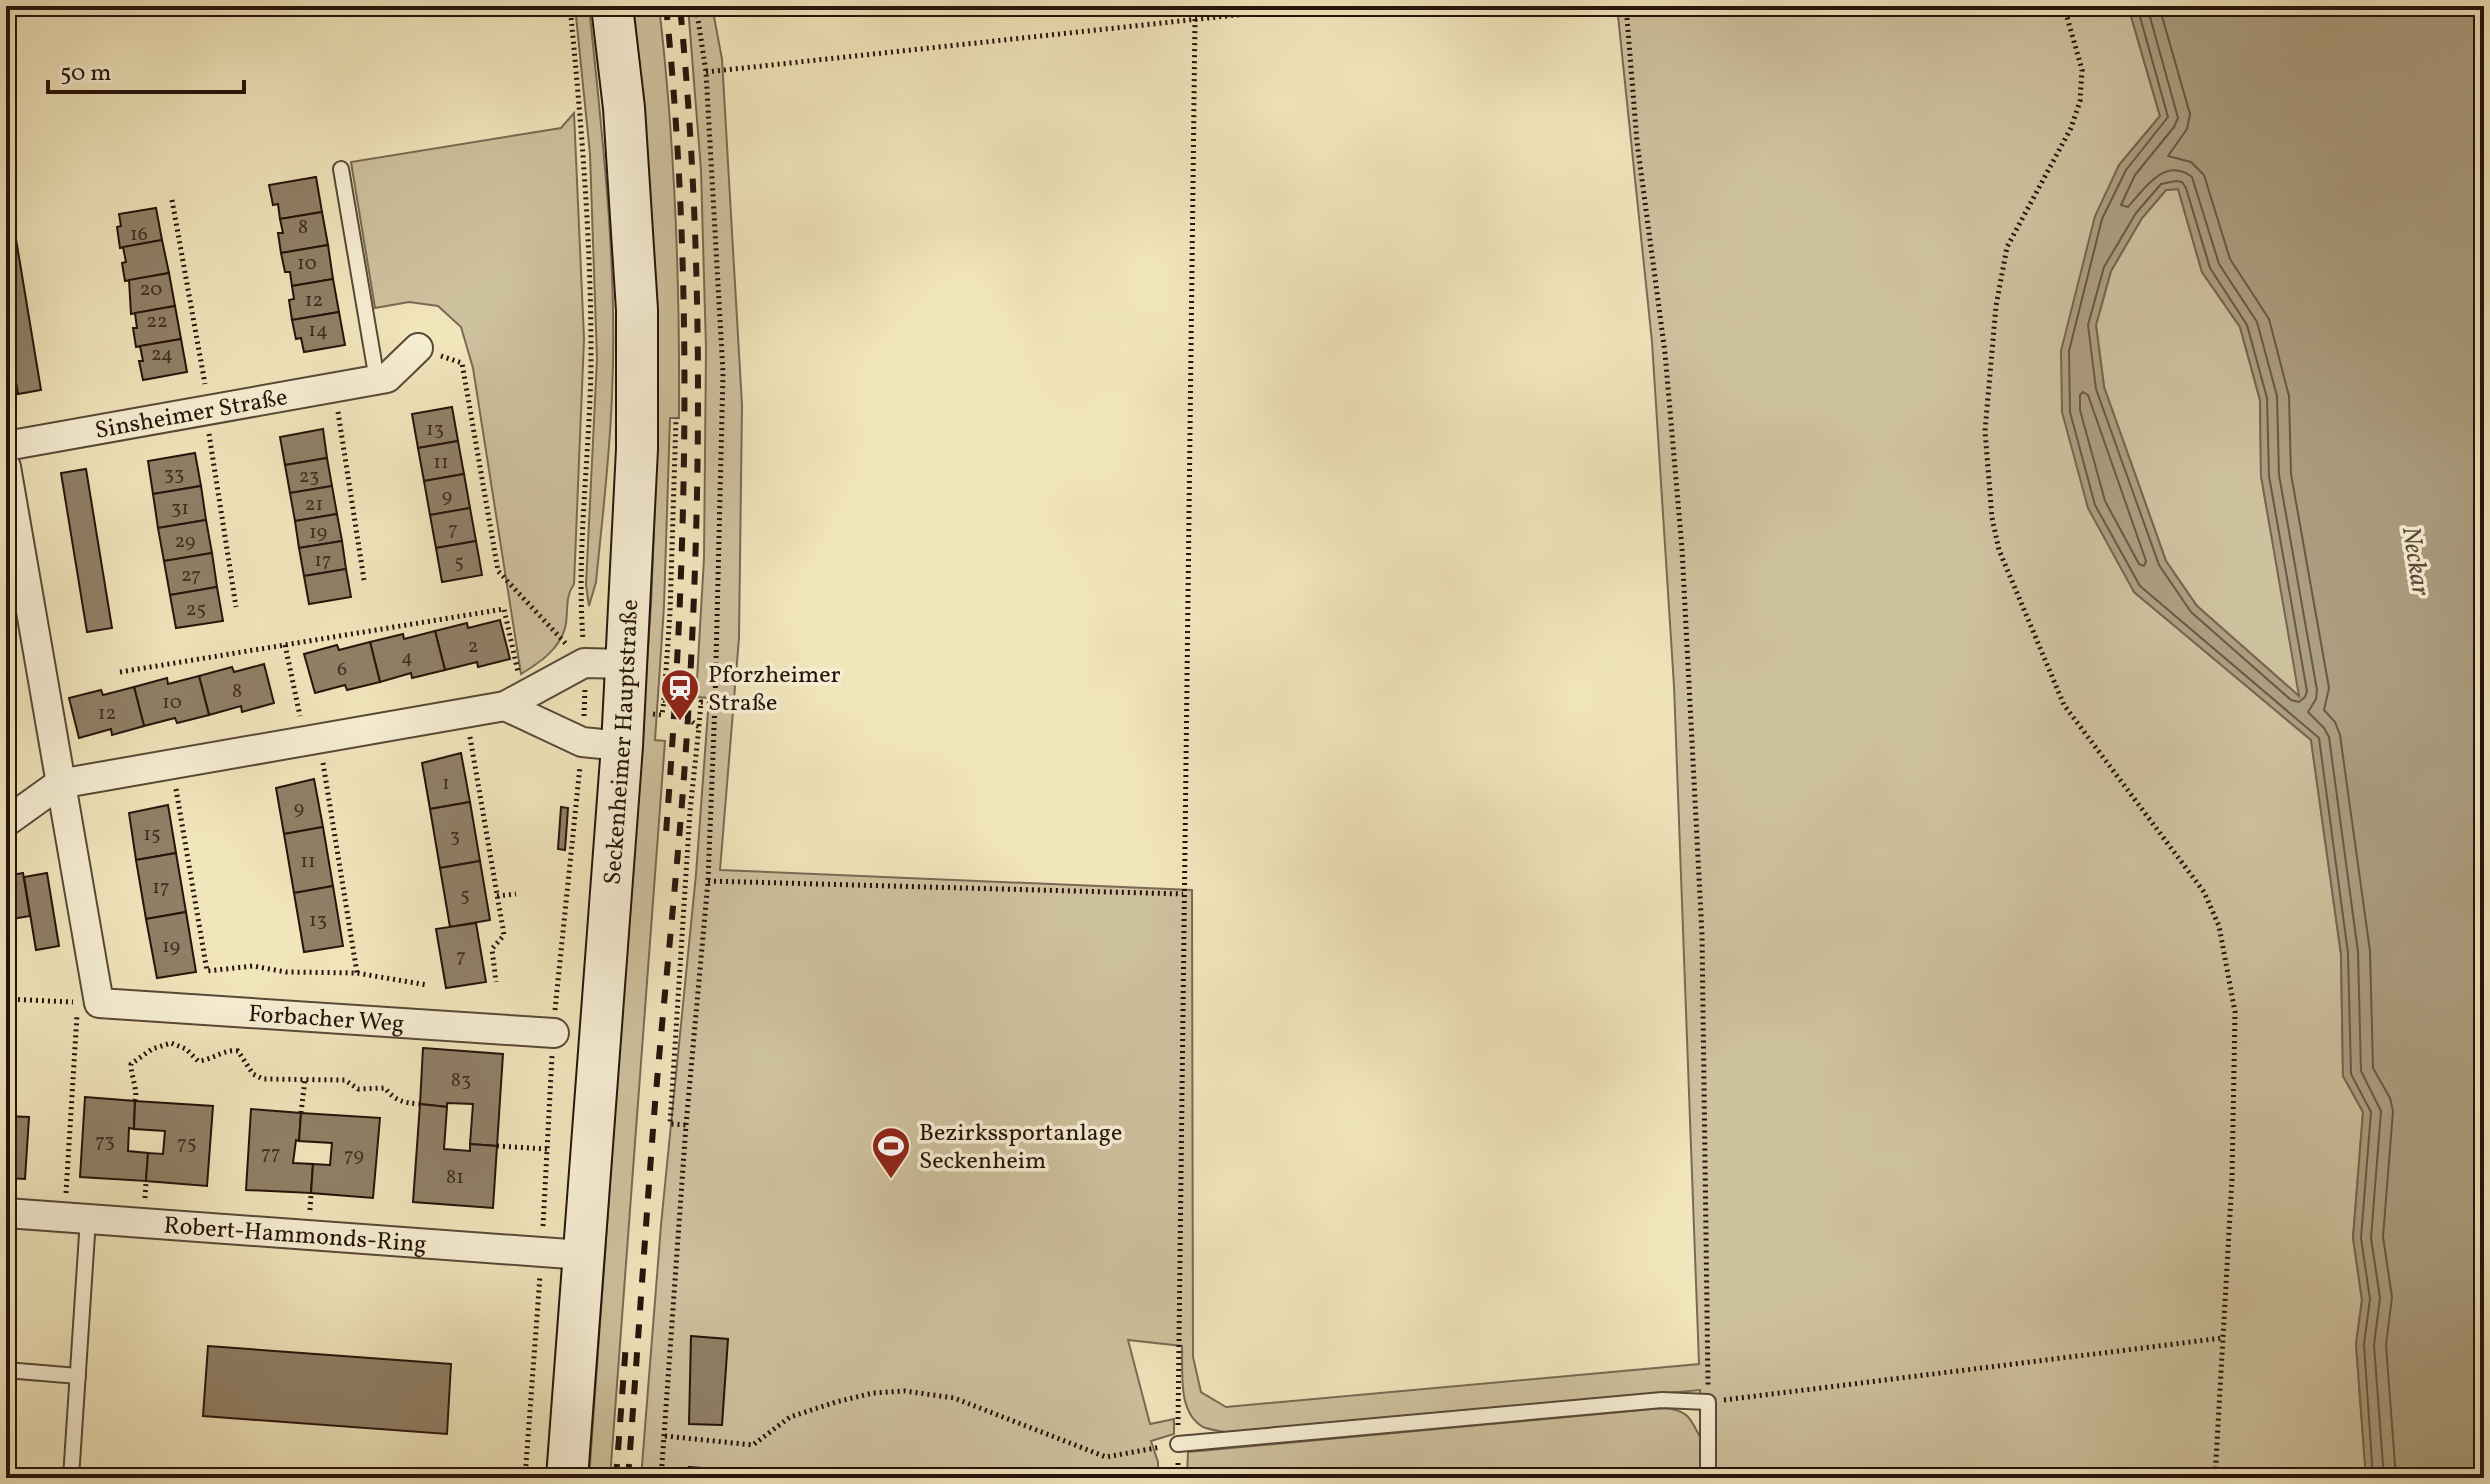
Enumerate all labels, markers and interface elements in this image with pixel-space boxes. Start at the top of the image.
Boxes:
scale bar [48,44,244,94]
text: 50 m [60,57,112,91]
house number: 8 [298,214,308,242]
house number: 16 [130,221,148,249]
house number: 10 [297,250,317,278]
house number: 20 [140,276,162,304]
house number: 12 [305,287,323,315]
house number: 22 [146,308,168,336]
house number: 14 [308,317,328,345]
house number: 24 [151,341,173,369]
street label: Sinsheimer Straße [92,381,290,449]
house number: 13 [426,416,444,444]
house number: 11 [433,449,449,477]
house number: 33 [164,461,184,489]
house number: 23 [299,463,319,491]
house number: 9 [442,483,452,511]
house number: 21 [305,491,323,519]
house number: 31 [171,495,189,523]
house number: 7 [448,516,458,544]
house number: 19 [309,519,327,547]
water label: Neckar [2392,524,2438,599]
house number: 29 [175,528,195,556]
house number: 17 [314,547,332,575]
house number: 5 [454,549,464,577]
house number: 27 [181,562,201,590]
house number: 25 [186,596,206,624]
street label: Seckenheimer Hauptstraße [597,599,648,886]
house number: 2 [468,633,478,661]
house number: 4 [401,644,413,672]
house number: 6 [337,656,347,684]
place label: Pforzheimer Straße [708,659,841,721]
station icon: Pforzheimer Straße [659,667,701,722]
house number: 8 [232,678,242,706]
house number: 10 [162,689,182,717]
house number: 12 [98,700,116,728]
house number: 1 [442,770,450,798]
house number: 9 [294,795,304,823]
house number: 15 [143,821,161,849]
house number: 3 [450,823,460,851]
house number: 11 [300,848,316,876]
house number: 17 [152,874,170,902]
house number: 5 [460,882,470,910]
house number: 13 [309,907,327,935]
house number: 19 [162,933,180,961]
house number: 7 [456,943,466,971]
street label: Forbacher Weg [247,998,405,1042]
house number: 83 [451,1067,471,1095]
place label: Bezirkssportanlage Seckenheim [919,1117,1122,1179]
sports icon: Bezirkssportanlage Seckenheim [870,1125,912,1180]
house number: 73 [95,1128,115,1156]
house number: 75 [177,1130,197,1158]
house number: 77 [261,1140,281,1168]
house number: 79 [344,1142,364,1170]
house number: 81 [446,1164,464,1192]
street label: Robert-Hammonds-Ring [162,1210,428,1263]

